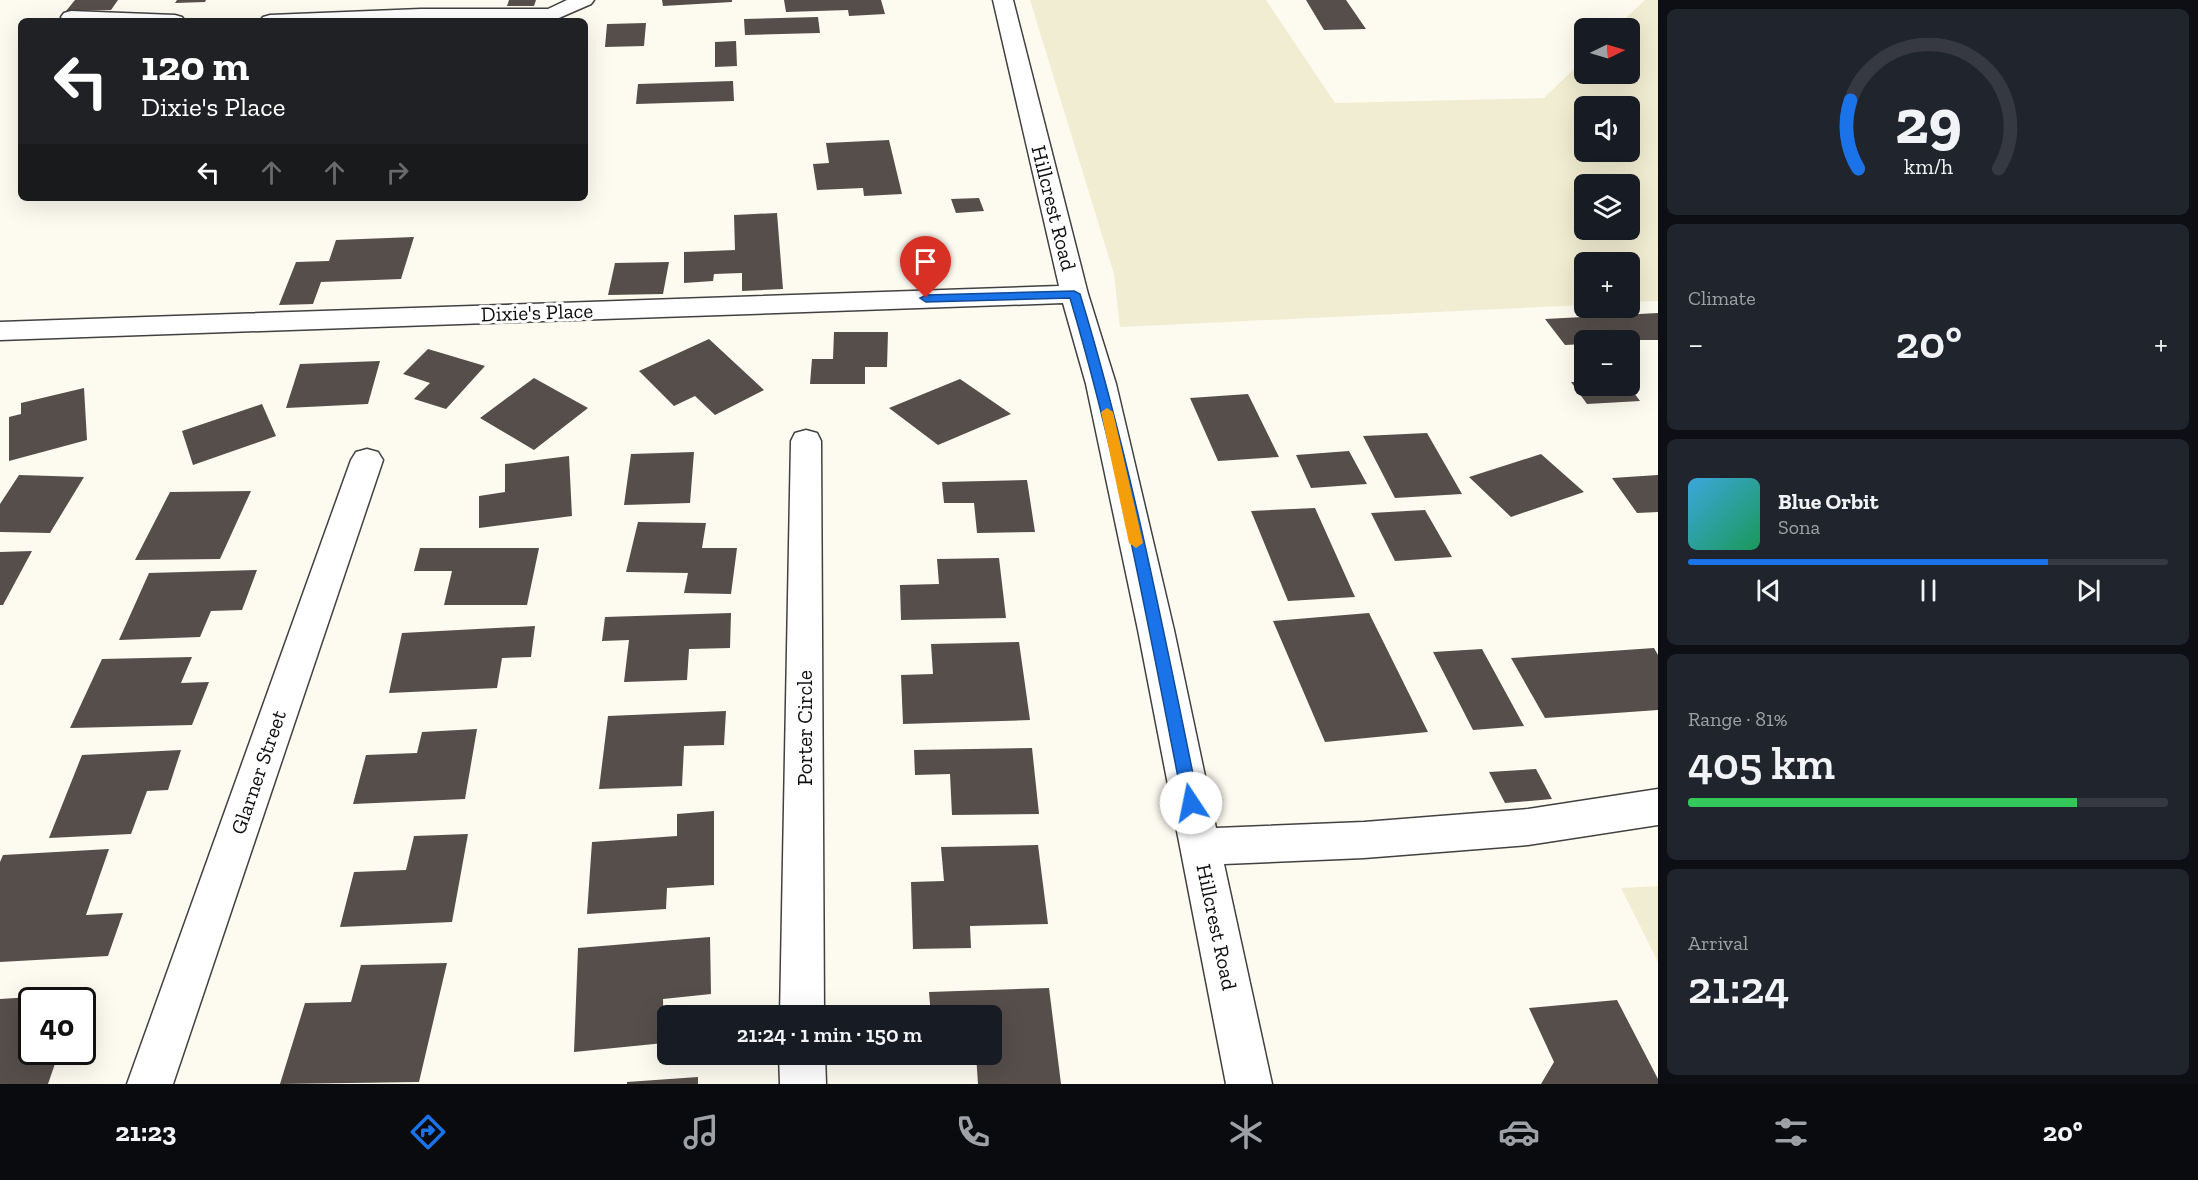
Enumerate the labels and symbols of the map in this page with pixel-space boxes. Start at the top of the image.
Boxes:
north arrow [1574,18,1640,84]
street label: Hillcrest Road [1026,143,1082,274]
pin [900,236,951,298]
street label: Dixie's Place [480,298,594,326]
street label: Porter Circle [792,670,817,786]
street label: Glarner Street [225,706,291,837]
position arrow [1159,771,1223,835]
street label: Hillcrest Road [1191,862,1243,993]
speed limit sign: 40 [18,987,96,1065]

